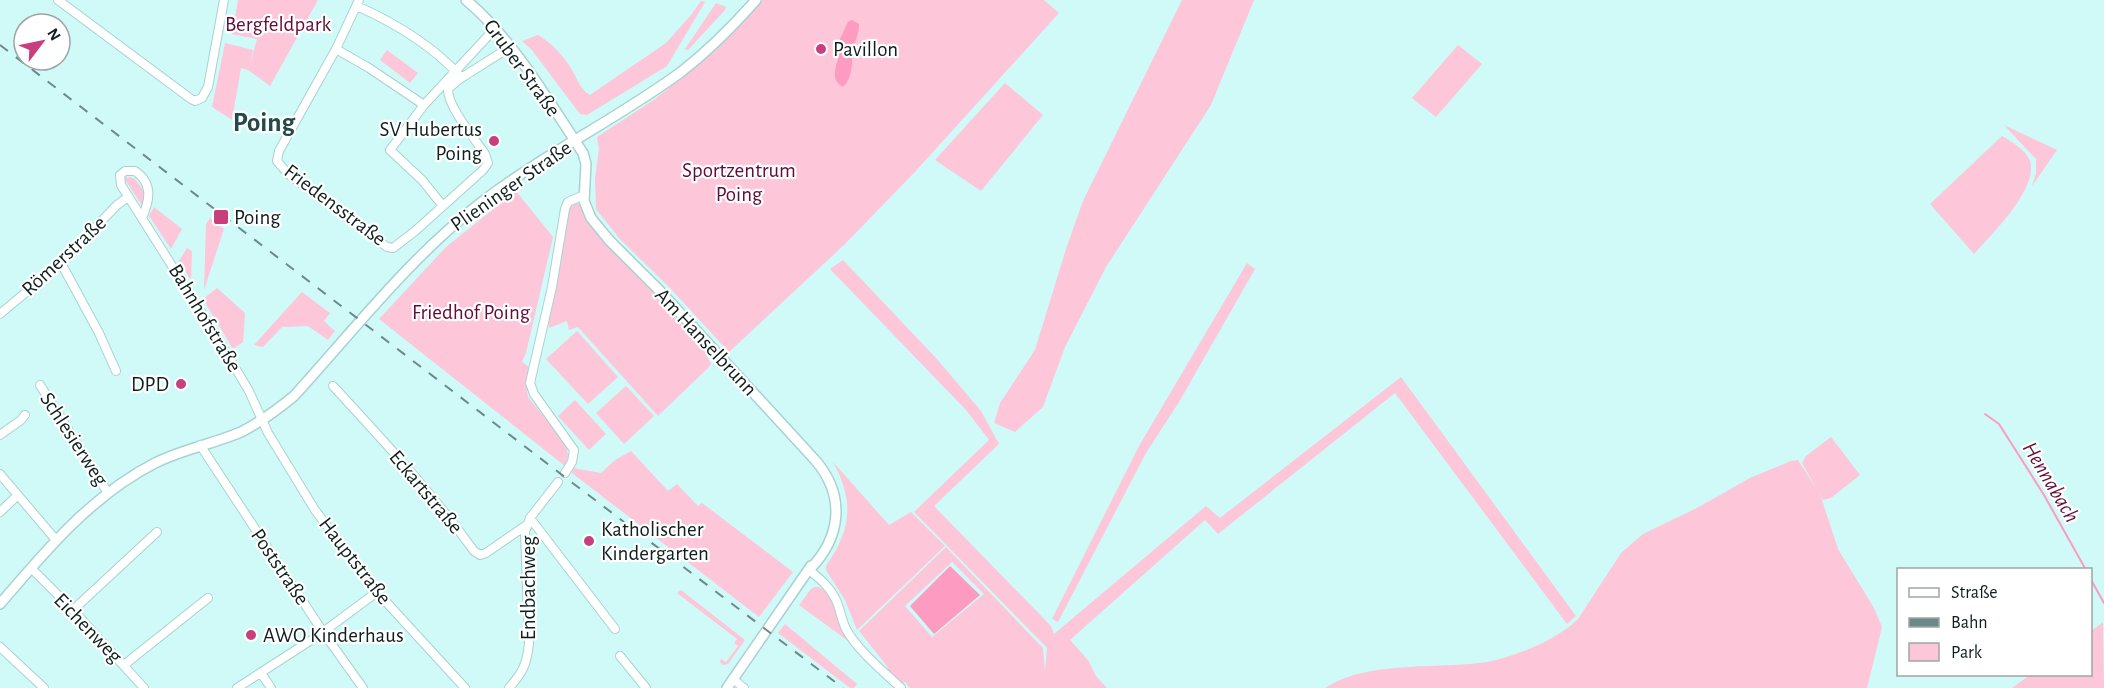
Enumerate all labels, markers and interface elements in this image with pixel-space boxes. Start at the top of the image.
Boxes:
north arrow [12,12,72,72]
park label: Bergfeldpark [225,14,331,35]
street label: Gruber Straße [480,15,564,121]
text: N [44,26,64,44]
place label: Pavillon [833,39,898,60]
marker: Pavillon [814,42,828,56]
district label: Poing [233,109,296,136]
place label: SV Hubertus Poing [379,119,483,164]
marker: SV Hubertus Poing [487,134,501,148]
street label: Plieninger Straße [447,137,575,235]
street label: Friedensstraße [280,160,390,250]
park label: Sportzentrum Poing [682,160,796,205]
place label: Poing [234,207,281,228]
marker: Poing [212,208,230,226]
street label: Römerstraße [18,212,110,300]
street label: Bahnhofstraße [165,260,245,376]
street label: Am Hanselbrunn [651,284,761,400]
park label: Friedhof Poing [412,302,531,323]
place label: DPD [131,374,169,395]
marker: DPD [174,377,188,391]
street label: Schlesierweg [36,389,112,490]
water label: Hennabach [2019,438,2083,526]
street label: Eckartstraße [385,446,467,538]
street label: Hauptstraße [315,514,395,608]
place label: Katholischer Kindergarten [601,519,709,564]
street label: Poststraße [247,525,313,609]
marker: Katholischer Kindergarten [582,534,596,548]
street label: Endbachweg [518,535,539,640]
legend [1897,568,2092,676]
text: Straße [1951,584,1997,602]
street label: Eichenweg [50,589,127,667]
text: Bahn [1951,614,1987,632]
place label: AWO Kinderhaus [263,625,404,646]
marker: AWO Kinderhaus [244,628,258,642]
text: Park [1951,644,1983,662]

